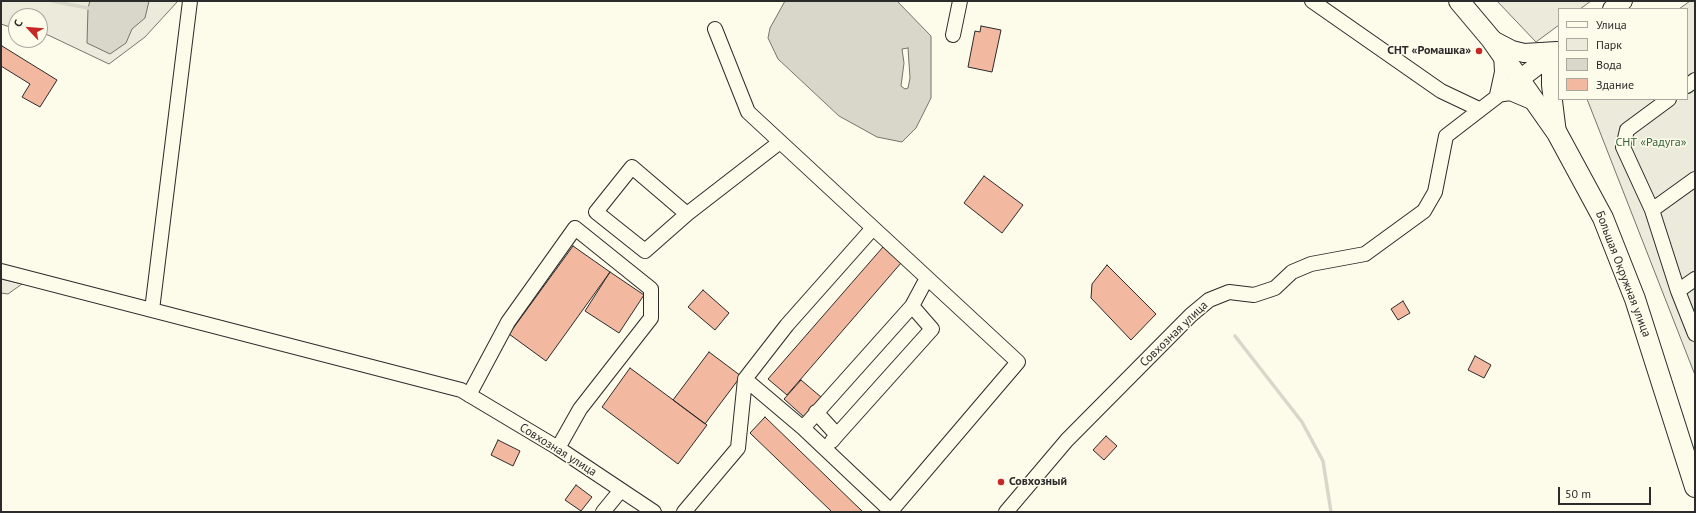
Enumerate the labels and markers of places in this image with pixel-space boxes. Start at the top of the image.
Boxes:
place label: СНТ «Ромашка» [1387,44,1471,58]
marker: СНТ «Ромашка» [1474,46,1484,56]
place label: Совхозный [1009,475,1067,489]
marker: Совхозный [996,477,1006,487]

